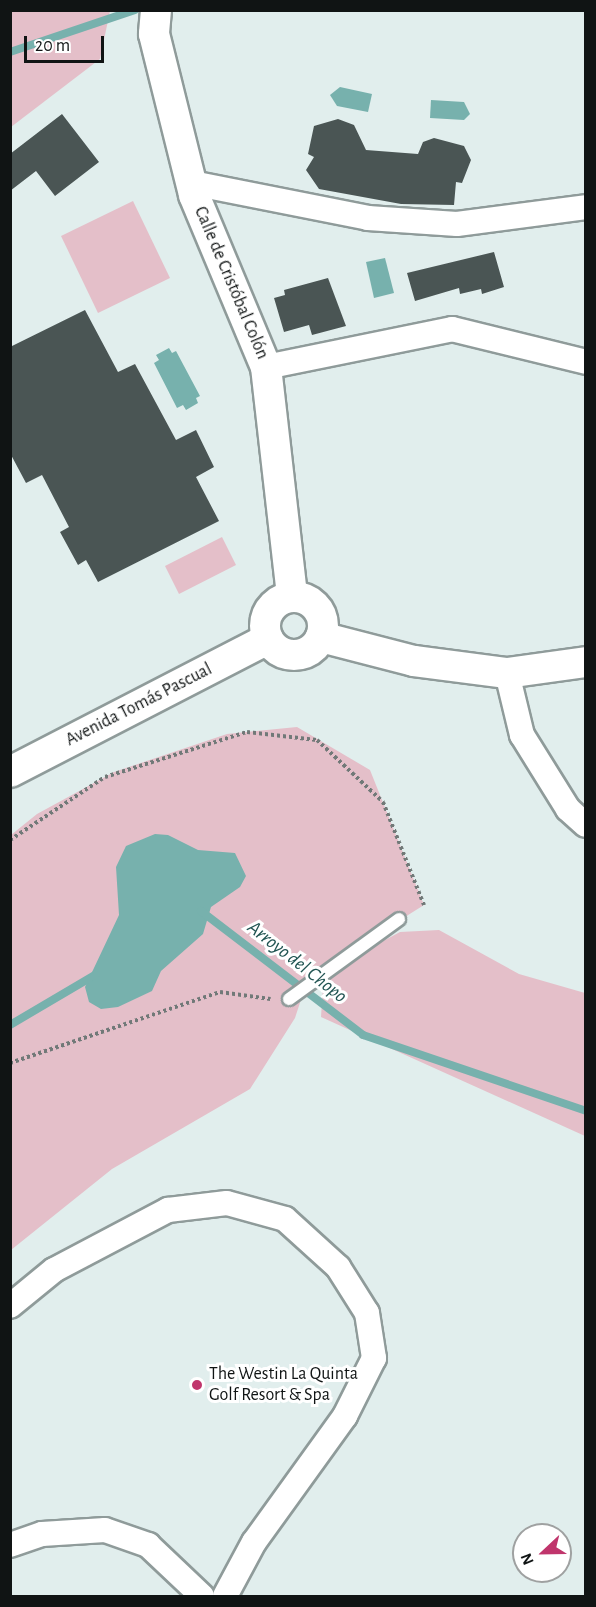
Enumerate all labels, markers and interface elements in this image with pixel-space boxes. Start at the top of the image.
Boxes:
scale bar [27,24,106,62]
text: 20 m [35,37,70,55]
street label: Calle de Cristóbal Colón [189,203,273,363]
street label: Avenida Tomás Pascual [62,659,216,751]
water label: Arroyo del Chopo [242,916,352,1008]
place label: The Westin La Quinta Golf Resort & Spa [209,1364,358,1406]
marker: The Westin La Quinta Golf Resort & Spa [190,1378,204,1392]
north arrow [512,1523,572,1583]
text: N [518,1551,537,1567]

